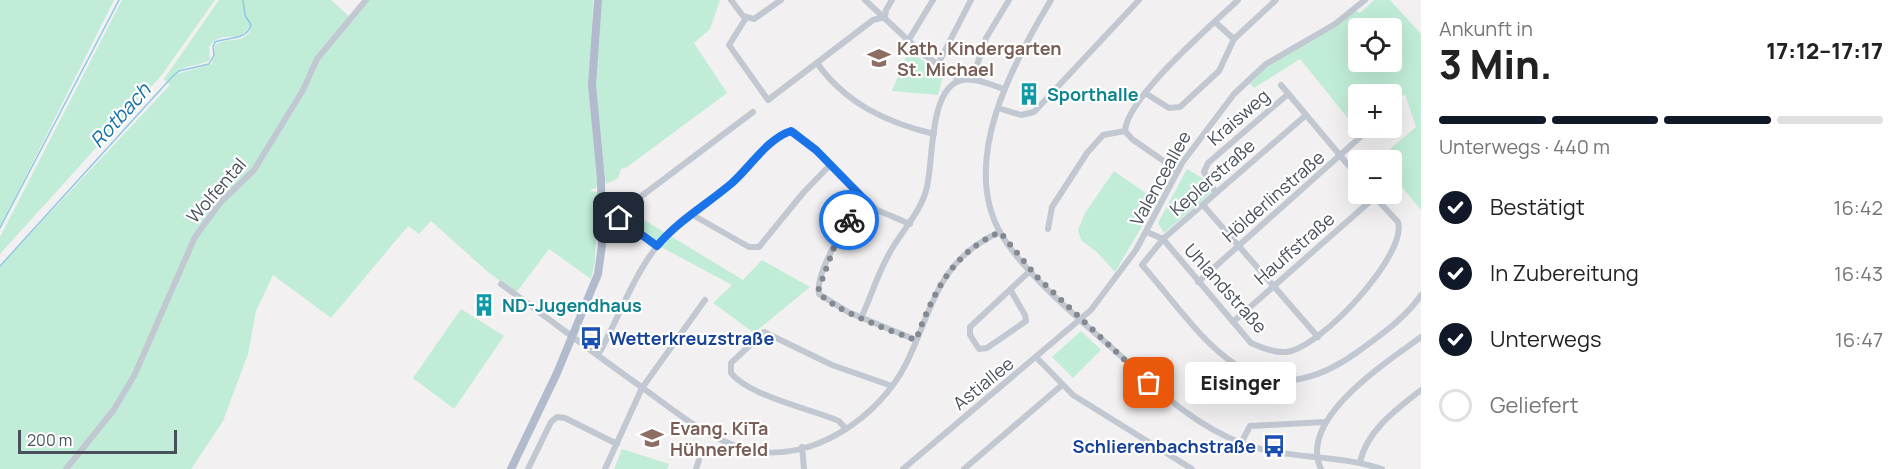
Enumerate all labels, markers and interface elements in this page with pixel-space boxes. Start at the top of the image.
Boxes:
text: Ankunft in [1439,15,1533,42]
map controls [1348,18,1402,204]
button: locate [1348,18,1402,72]
place label: Kath. Kindergarten St. Michael [897,36,1061,81]
text: 17:12–17:17 [1766,36,1883,66]
text: 3 Min. [1439,37,1552,91]
school or university icon: Kath. Kindergarten St. Michael [866,45,892,71]
water label: Rotbach [84,76,157,153]
building icon: Sporthalle [1016,81,1042,107]
place label: Sporthalle [1047,82,1139,106]
street label: Kraisweg [1202,83,1274,151]
button: + [1348,84,1402,138]
street label: Valenceallee [1124,126,1196,230]
street label: Keplerstraße [1164,133,1260,221]
text: Unterwegs · 440 m [1439,133,1610,160]
street label: Hölderlinstraße [1217,145,1329,247]
button: − [1348,150,1402,204]
street label: Wolfental [181,152,251,228]
courier [819,190,879,250]
icon: check [1439,191,1472,224]
pin [593,192,644,243]
text: Bestätigt [1490,192,1585,222]
text: 16:42 [1834,194,1883,221]
icon: home [602,201,635,234]
icon: bike [833,204,866,237]
street label: Hauffstraße [1249,206,1339,290]
street label: Uhlandstraße [1179,238,1273,338]
icon: check [1439,257,1472,290]
text: In Zubereitung [1490,258,1639,288]
text: 16:43 [1834,260,1883,287]
building icon: ND-Jugendhaus [471,292,497,318]
place label: ND-Jugendhaus [502,293,642,317]
icon: check [1439,323,1472,356]
text: Unterwegs [1490,324,1602,354]
bus stop icon: Wetterkreuzstraße [578,325,604,351]
place label: Wetterkreuzstraße [609,326,775,350]
text: 16:47 [1835,326,1883,353]
street label: Astiallee [948,351,1018,415]
pin [1123,357,1174,408]
callout: Eisinger [1185,362,1296,404]
icon: bag [1132,366,1165,399]
text: Eisinger [1200,369,1281,396]
text: Geliefert [1490,390,1578,420]
place label: Evang. KiTa Hühnerfeld [670,416,768,461]
school or university icon: Evang. KiTa Hühnerfeld [639,425,665,451]
scale bar [18,427,177,454]
text: 200 m [27,429,72,451]
bus stop icon: Schlierenbachstraße [1261,433,1287,459]
place label: Schlierenbachstraße [1073,434,1256,458]

